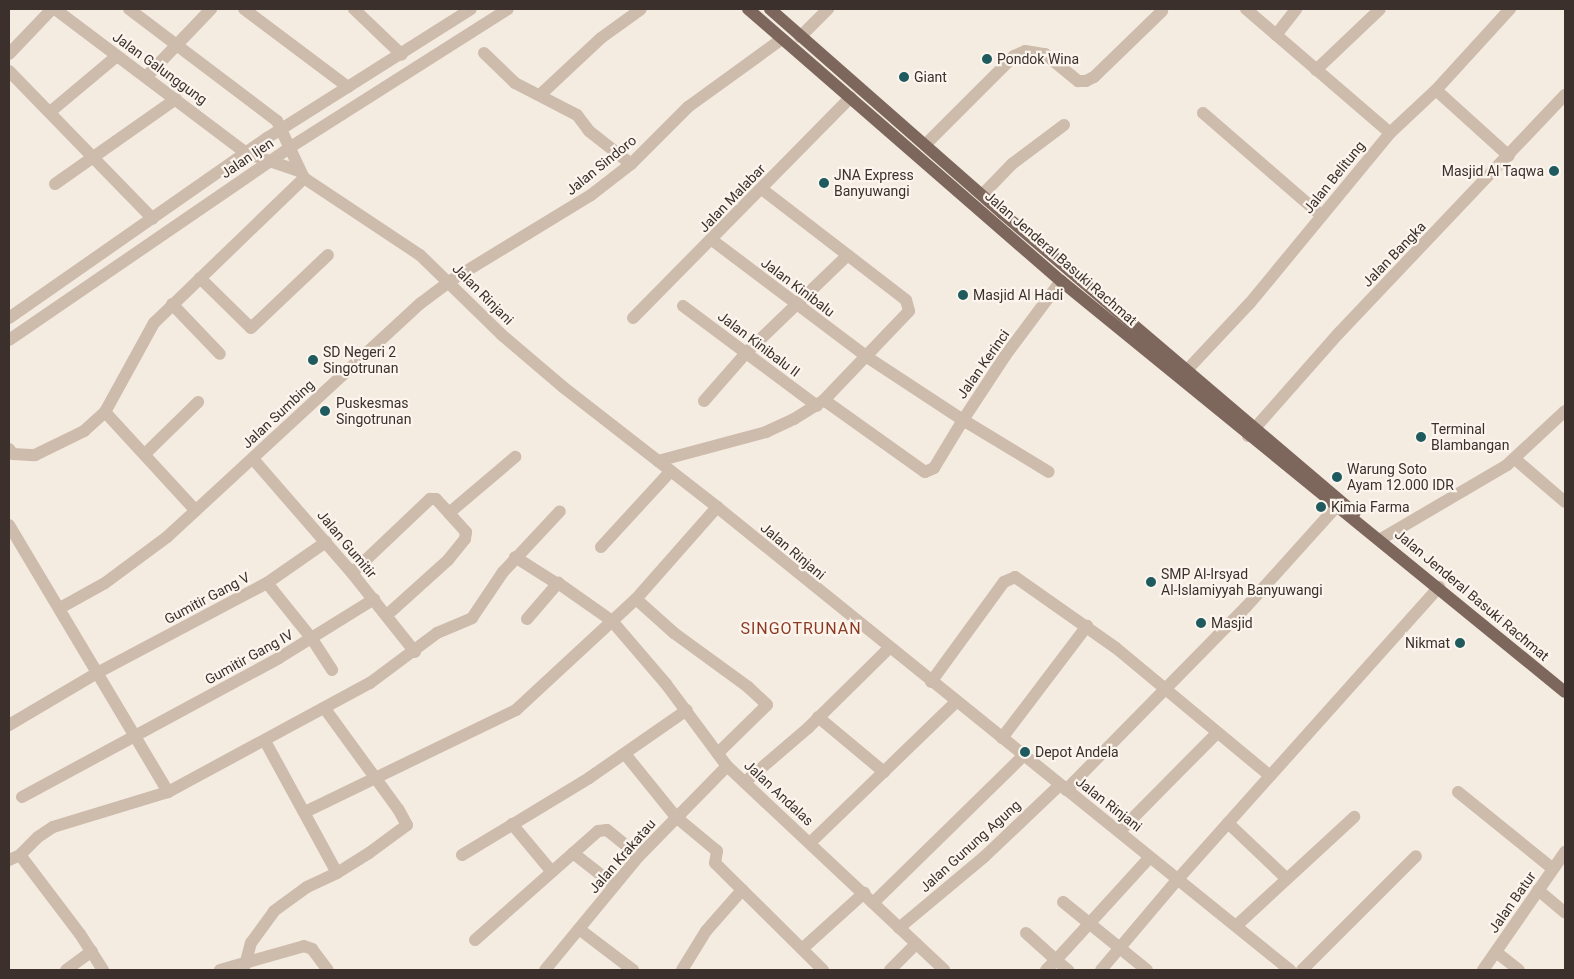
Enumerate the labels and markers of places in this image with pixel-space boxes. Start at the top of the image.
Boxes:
place label: Pondok Wina [997,51,1079,67]
marker: Pondok Wina [981,53,993,65]
place label: Giant [914,69,947,85]
marker: Giant [898,71,910,83]
place label: Masjid Al Taqwa [1442,163,1544,179]
marker: Masjid Al Taqwa [1548,165,1560,177]
place label: JNA Express Banyuwangi [834,167,914,200]
marker: JNA Express Banyuwangi [818,177,830,189]
place label: Masjid Al Hadi [973,287,1063,303]
marker: Masjid Al Hadi [957,289,969,301]
place label: SD Negeri 2 Singotrunan [323,344,398,377]
marker: SD Negeri 2 Singotrunan [307,354,319,366]
place label: Puskesmas Singotrunan [336,395,411,428]
marker: Puskesmas Singotrunan [318,404,332,418]
place label: Terminal Blambangan [1431,421,1509,454]
marker: Terminal Blambangan [1415,431,1427,443]
place label: Warung Soto Ayam 12.000 IDR [1347,461,1454,494]
marker: Warung Soto Ayam 12.000 IDR [1331,471,1343,483]
place label: Kimia Farma [1331,499,1410,515]
marker: Kimia Farma [1315,501,1327,513]
place label: SMP Al-Irsyad Al-Islamiyyah Banyuwangi [1161,566,1323,598]
marker: SMP Al-Irsyad Al-Islamiyyah Banyuwangi [1145,576,1157,588]
place label: Masjid [1211,615,1253,631]
marker: Masjid [1195,617,1207,629]
place label: Nikmat [1405,635,1450,651]
marker: Nikmat [1454,637,1466,649]
place label: Depot Andela [1035,744,1119,760]
marker: Depot Andela [1019,746,1031,758]

